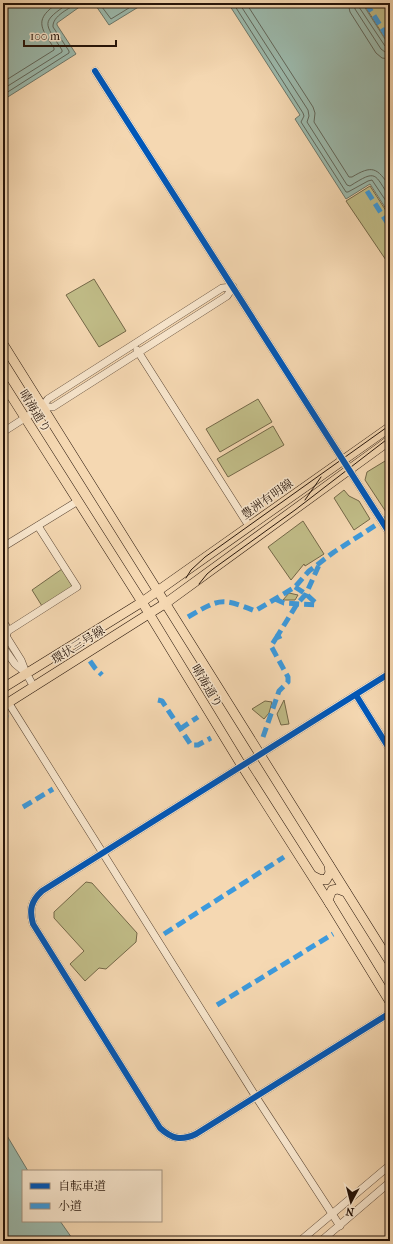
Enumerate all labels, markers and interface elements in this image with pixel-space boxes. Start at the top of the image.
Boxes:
scale bar [24,22,116,48]
text: 100 m [30,29,60,43]
street label: 晴海通り [16,387,54,435]
street label: 豊洲有明線 [238,476,296,522]
street label: 環状三号線 [49,623,107,667]
street label: 晴海通り [189,662,225,710]
legend [22,1170,162,1222]
text: 自転車道 [58,1179,106,1193]
north arrow [331,1182,371,1222]
text: 小道 [58,1199,82,1213]
text: N [344,1204,355,1218]

